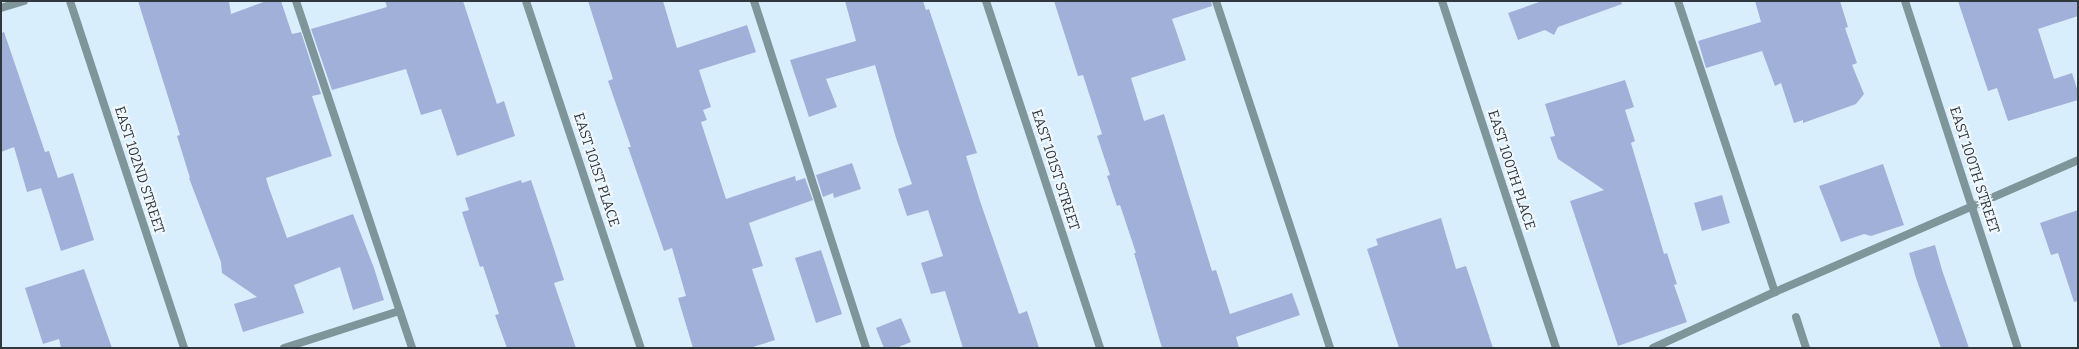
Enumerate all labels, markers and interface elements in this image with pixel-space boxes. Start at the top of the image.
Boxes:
street label: EAST 102ND STREET [110,104,168,236]
street label: EAST 100TH STREET [1946,104,2002,236]
street label: EAST 101ST STREET [1028,107,1082,233]
street label: EAST 100TH PLACE [1484,108,1538,232]
street label: EAST 101ST PLACE [570,111,622,229]

